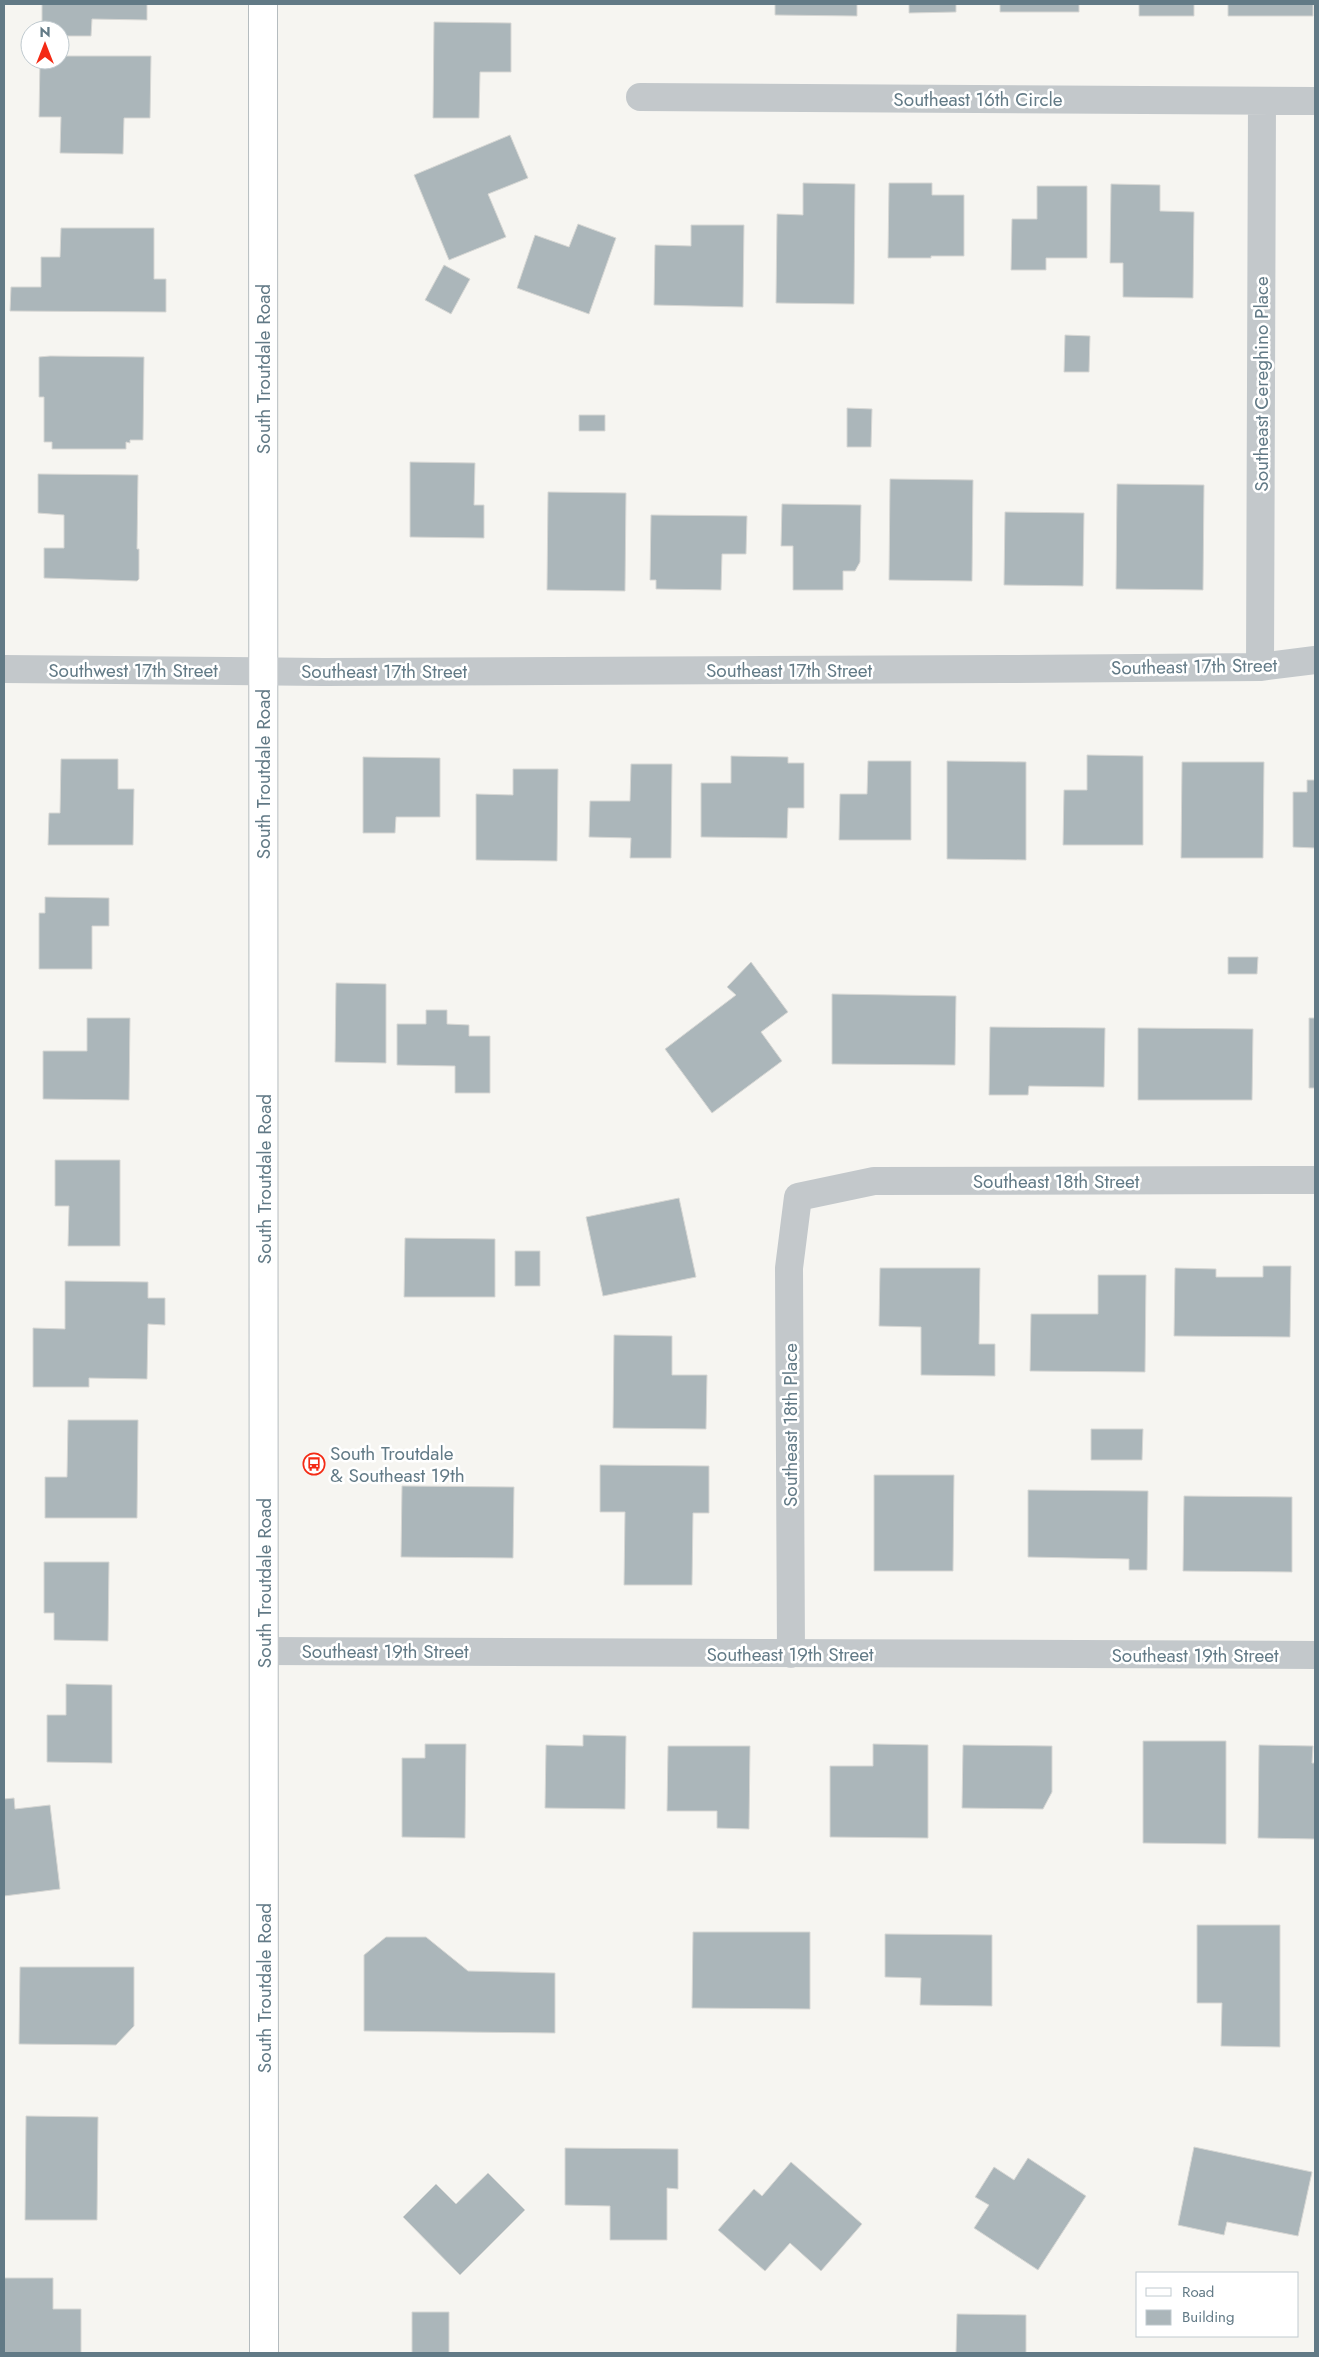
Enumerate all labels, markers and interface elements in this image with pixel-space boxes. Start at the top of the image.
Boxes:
north arrow [20,20,70,70]
text: N [39,22,51,42]
street label: Southeast 16th Circle [893,86,1063,113]
street label: Southeast Cereghino Place [1248,276,1275,492]
street label: South Troutdale Road [250,284,277,454]
street label: Southeast 17th Street [1111,652,1278,681]
street label: Southwest 17th Street [48,657,218,684]
street label: Southeast 17th Street [706,657,873,684]
street label: Southeast 17th Street [301,658,468,685]
street label: South Troutdale Road [250,689,277,859]
street label: South Troutdale Road [251,1094,278,1264]
street label: Southeast 18th Street [973,1168,1140,1195]
street label: Southeast 18th Place [777,1343,804,1507]
place label: South Troutdale & Southeast 19th [330,1440,465,1489]
bus stop icon: South Troutdale & Southeast 19th [302,1452,326,1476]
street label: South Troutdale Road [251,1498,278,1668]
street label: Southeast 19th Street [301,1638,469,1665]
street label: Southeast 19th Street [706,1641,874,1668]
street label: Southeast 19th Street [1111,1642,1279,1669]
street label: South Troutdale Road [251,1903,278,2073]
legend [1136,2272,1299,2337]
text: Road [1182,2281,1214,2303]
text: Building [1182,2306,1234,2328]

